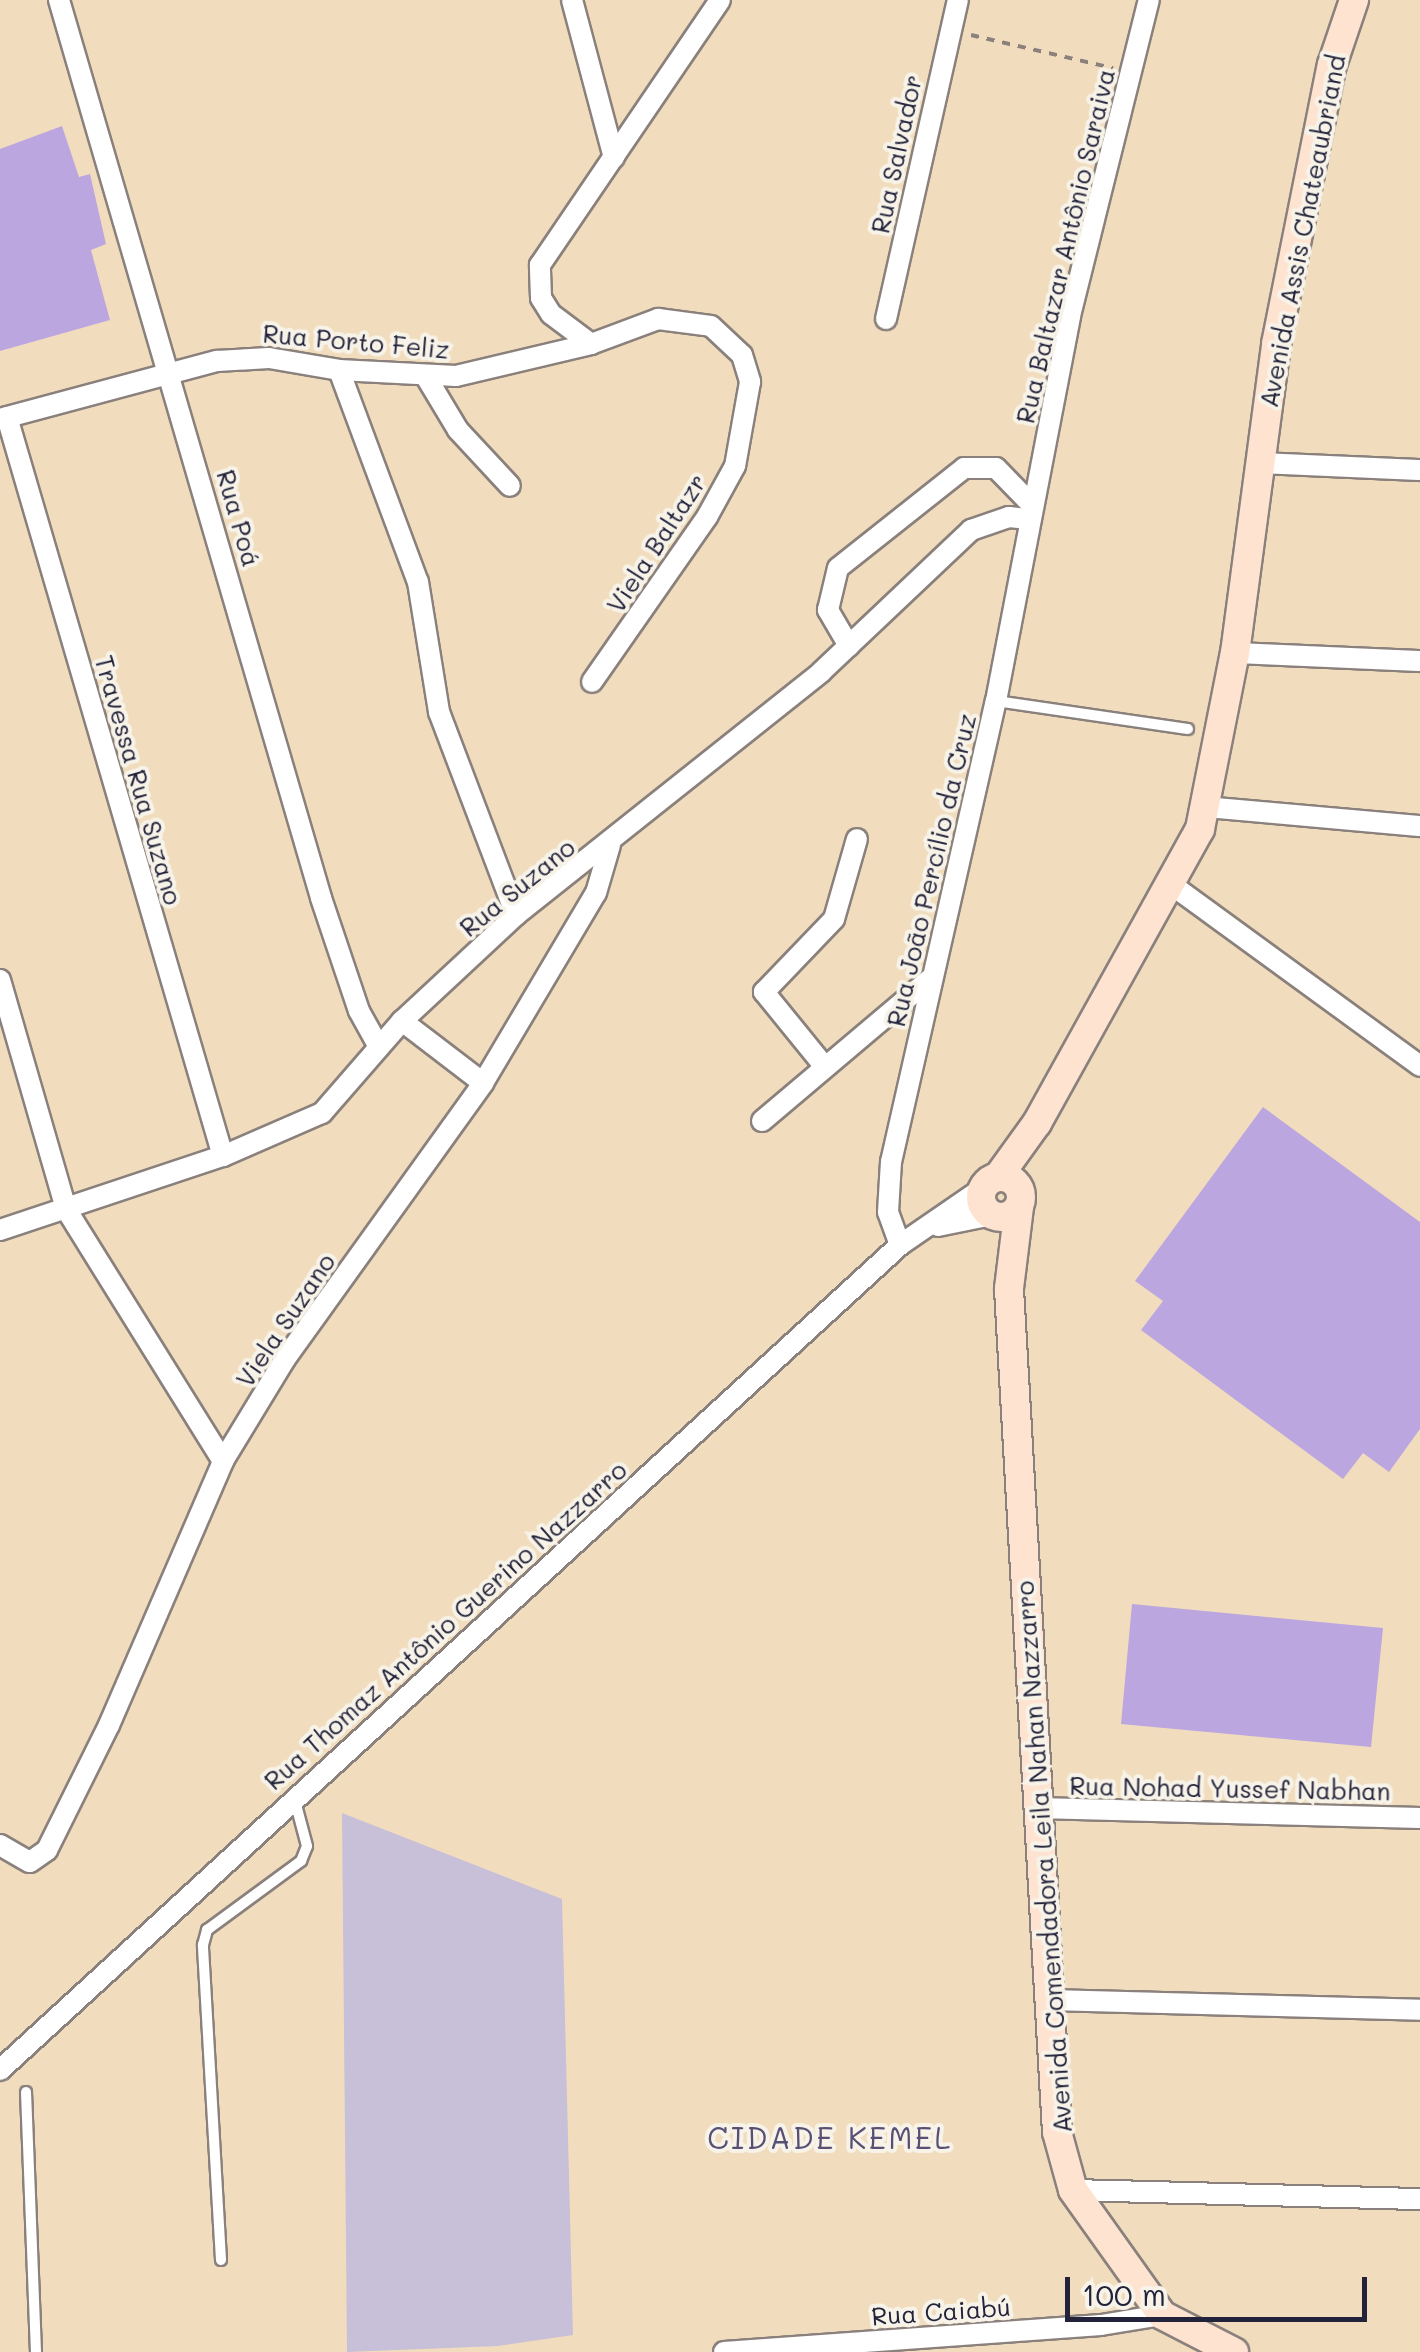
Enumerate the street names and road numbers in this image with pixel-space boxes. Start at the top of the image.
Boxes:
street label: Avenida Assis Chateaubriand [1253,52,1351,410]
street label: Rua Baltazar Antônio Saraiva [1010,66,1120,426]
street label: Rua Salvador [865,72,927,236]
street label: Rua Porto Feliz [262,318,450,364]
street label: Rua Poá [211,466,267,570]
street label: Viela Baltazr [600,468,712,618]
street label: Travessa Rua Suzano [89,652,189,908]
street label: Rua João Percílio da Cruz [880,711,982,1029]
street label: Rua Suzano [453,832,581,942]
street label: Viela Suzano [229,1247,341,1393]
street label: Rua Thomaz Antônio Guerino Nazzarro [258,1454,632,1796]
street label: Avenida Comendadora Leila Nahan Nazzarro [1009,1580,1077,2134]
street label: Rua Nohad Yussef Nabhan [1069,1770,1391,1806]
street label: Rua Caiabú [870,2291,1012,2331]

